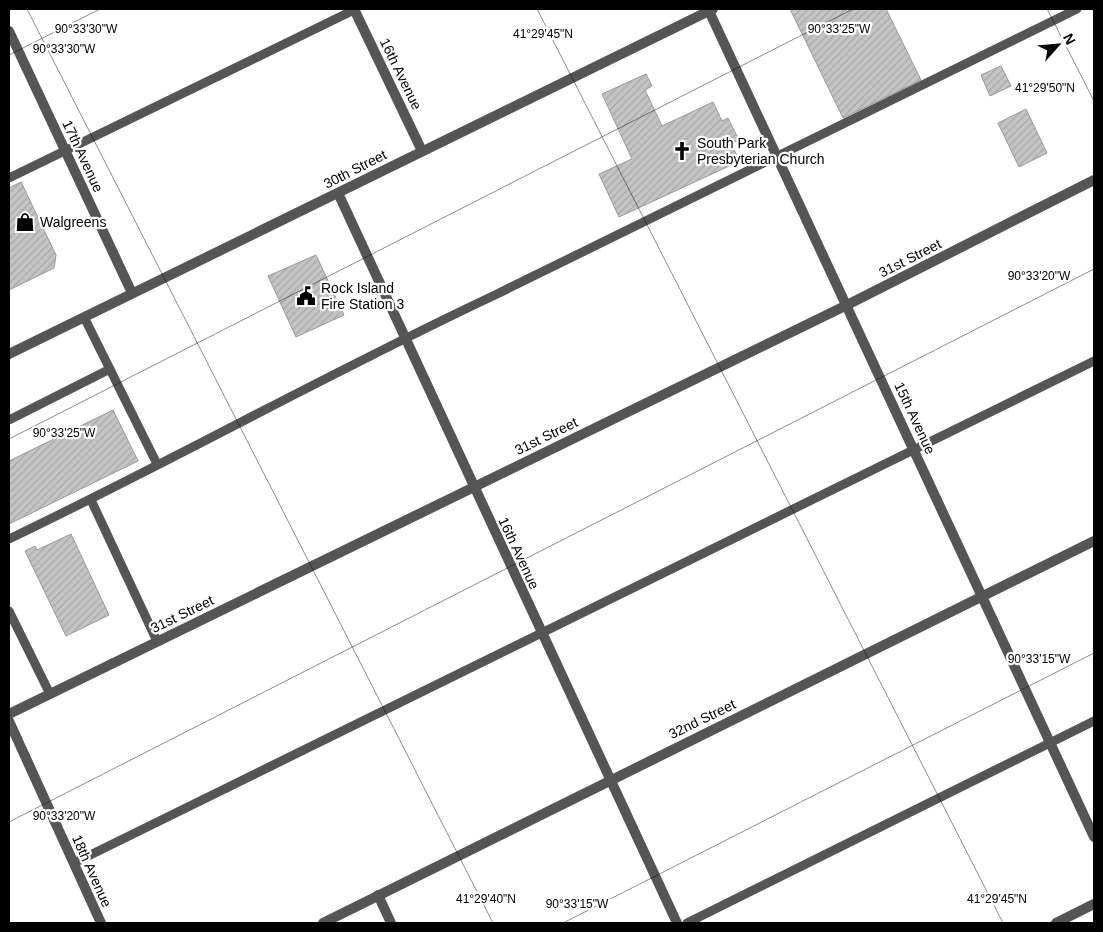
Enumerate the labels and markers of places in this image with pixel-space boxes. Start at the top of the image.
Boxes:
place label: South Park Presbyterian Church [697,135,825,167]
church icon: South Park Presbyterian Church [671,140,693,162]
shop icon: Walgreens [14,211,36,233]
place label: Walgreens [40,214,106,230]
place label: Rock Island Fire Station 3 [321,280,404,312]
public building icon: Rock Island Fire Station 3 [295,285,317,307]

